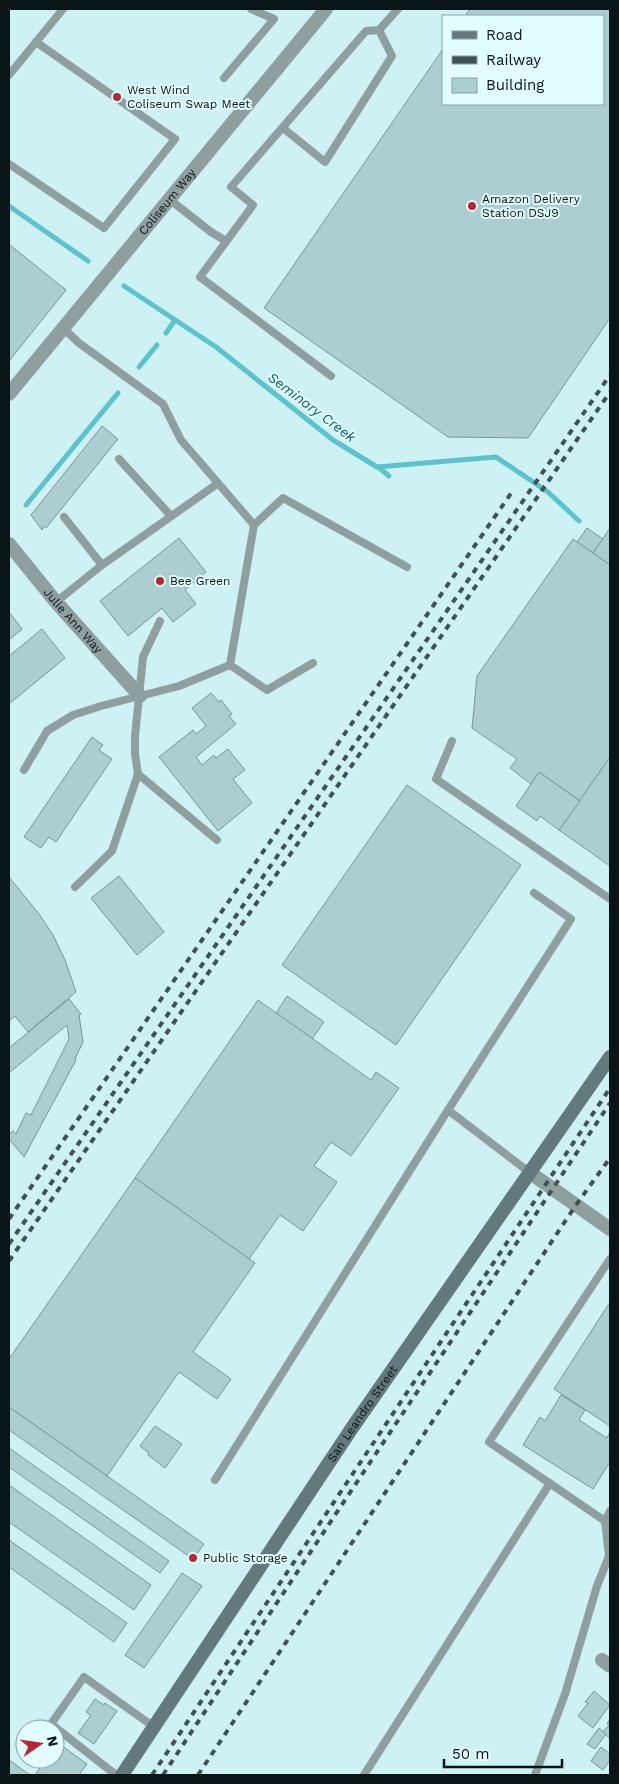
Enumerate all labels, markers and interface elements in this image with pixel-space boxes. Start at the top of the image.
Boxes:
legend [442,15,604,105]
text: Road [486,26,523,44]
text: Railway [486,51,541,69]
text: Building [486,76,544,94]
place label: West Wind Coliseum Swap Meet [127,83,250,111]
marker: West Wind Coliseum Swap Meet [111,91,123,103]
street label: Coliseum Way [136,165,199,238]
place label: Amazon Delivery Station DSJ9 [482,192,581,220]
marker: Amazon Delivery Station DSJ9 [466,200,478,212]
water label: Seminary Creek [265,369,359,445]
place label: Bee Green [170,574,230,588]
marker: Bee Green [154,575,166,587]
street label: Julie Ann Way [41,585,106,657]
street label: San Leandro Street [325,1363,400,1465]
place label: Public Storage [203,1551,288,1565]
marker: Public Storage [187,1552,199,1564]
north arrow [15,1719,65,1769]
text: N [44,1734,62,1748]
scale bar [444,1736,562,1768]
text: 50 m [452,1745,489,1763]

